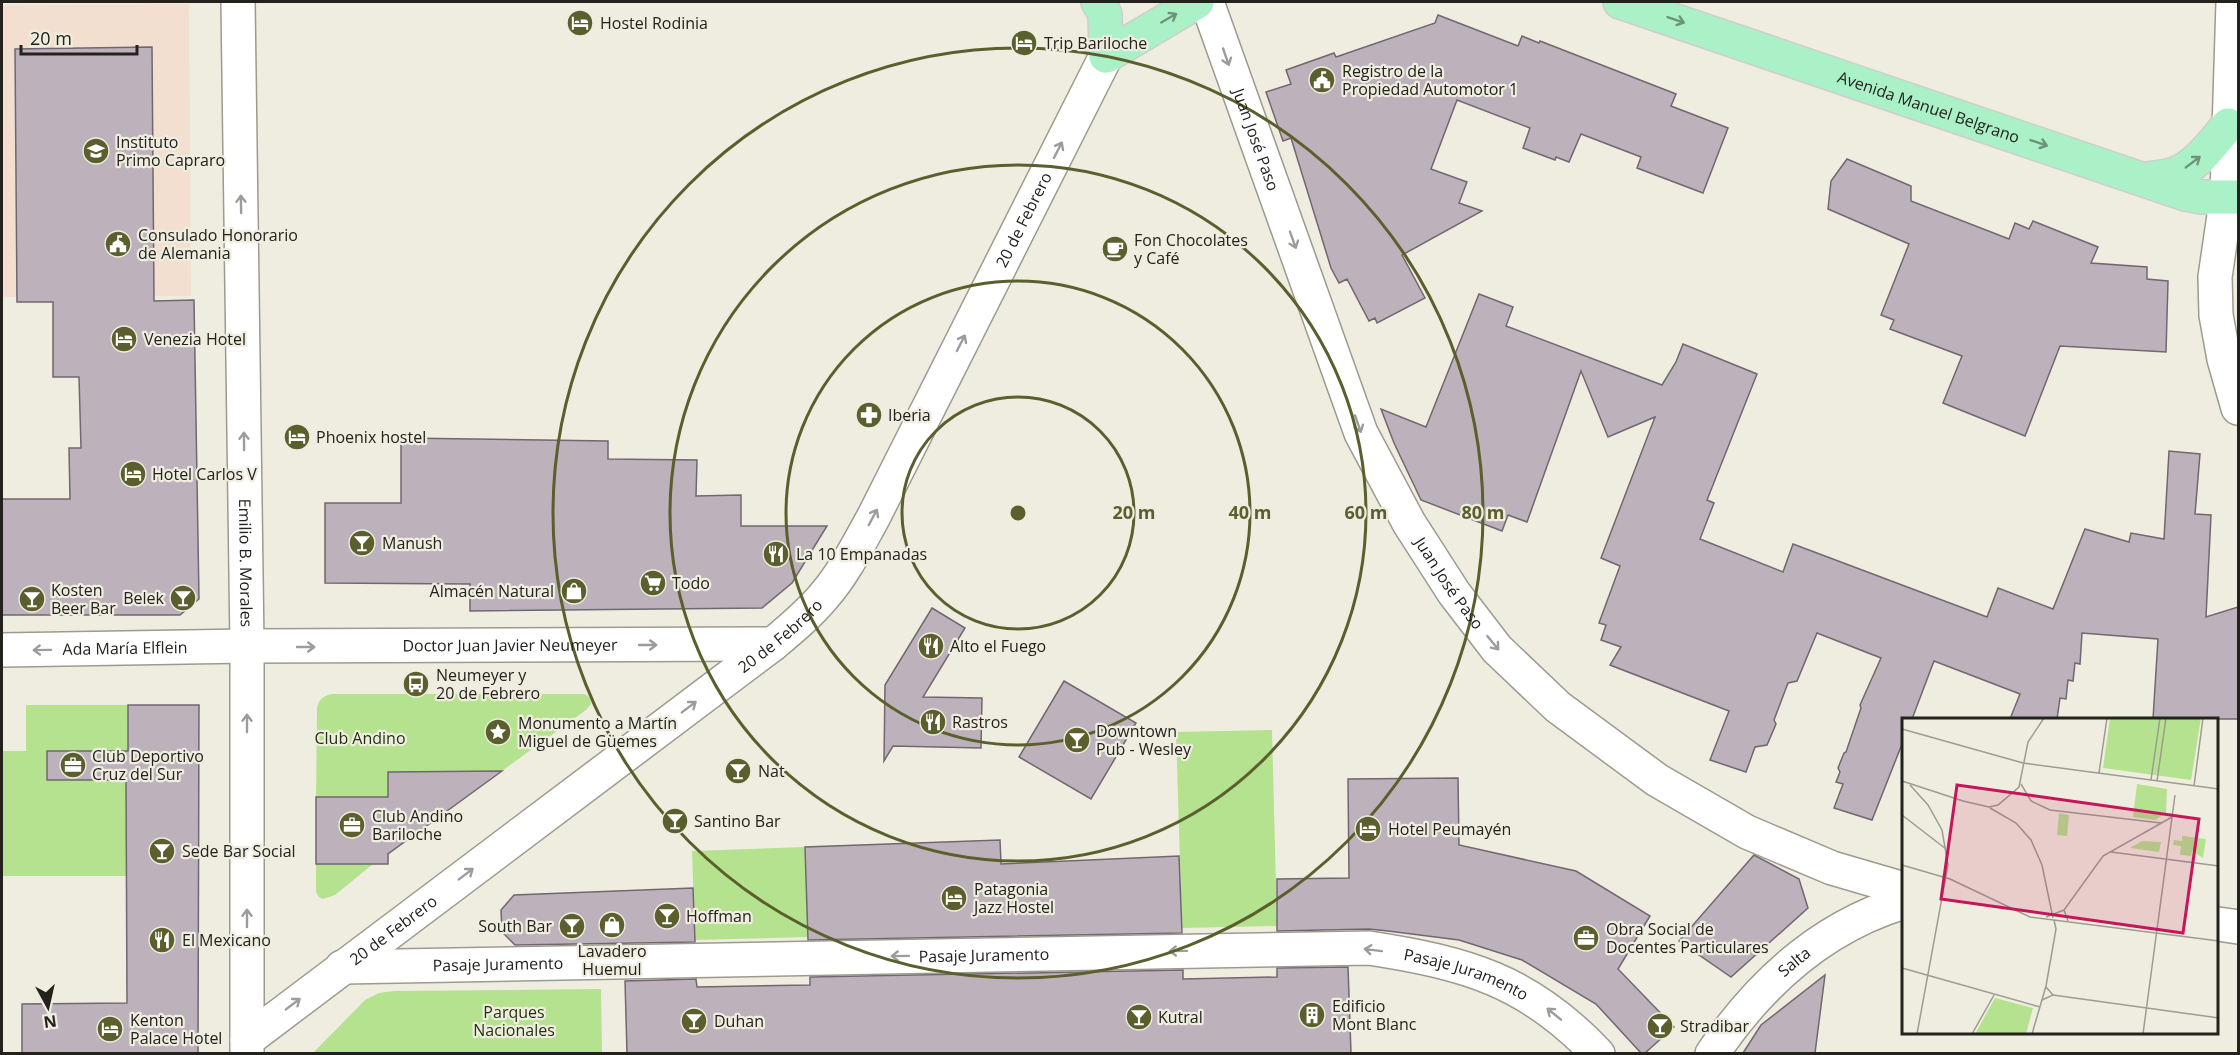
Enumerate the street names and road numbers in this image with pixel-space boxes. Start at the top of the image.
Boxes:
street label: Avenida Manuel Belgrano [1835,66,2023,148]
street label: Juan José Paso [1227,83,1285,194]
street label: 20 de Febrero [990,168,1057,271]
street label: Emilio B. Morales [234,499,258,627]
street label: Juan José Paso [1409,531,1489,634]
street label: 20 de Febrero [733,594,827,678]
street label: Doctor Juan Javier Neumeyer [402,634,618,656]
street label: Ada María Elflein [62,636,188,660]
street label: 20 de Febrero [345,890,441,970]
street label: Salta [1773,942,1815,982]
street label: Pasaje Juramento [918,943,1049,967]
street label: Pasaje Juramento [1402,943,1533,1005]
street label: Pasaje Juramento [432,952,564,976]

